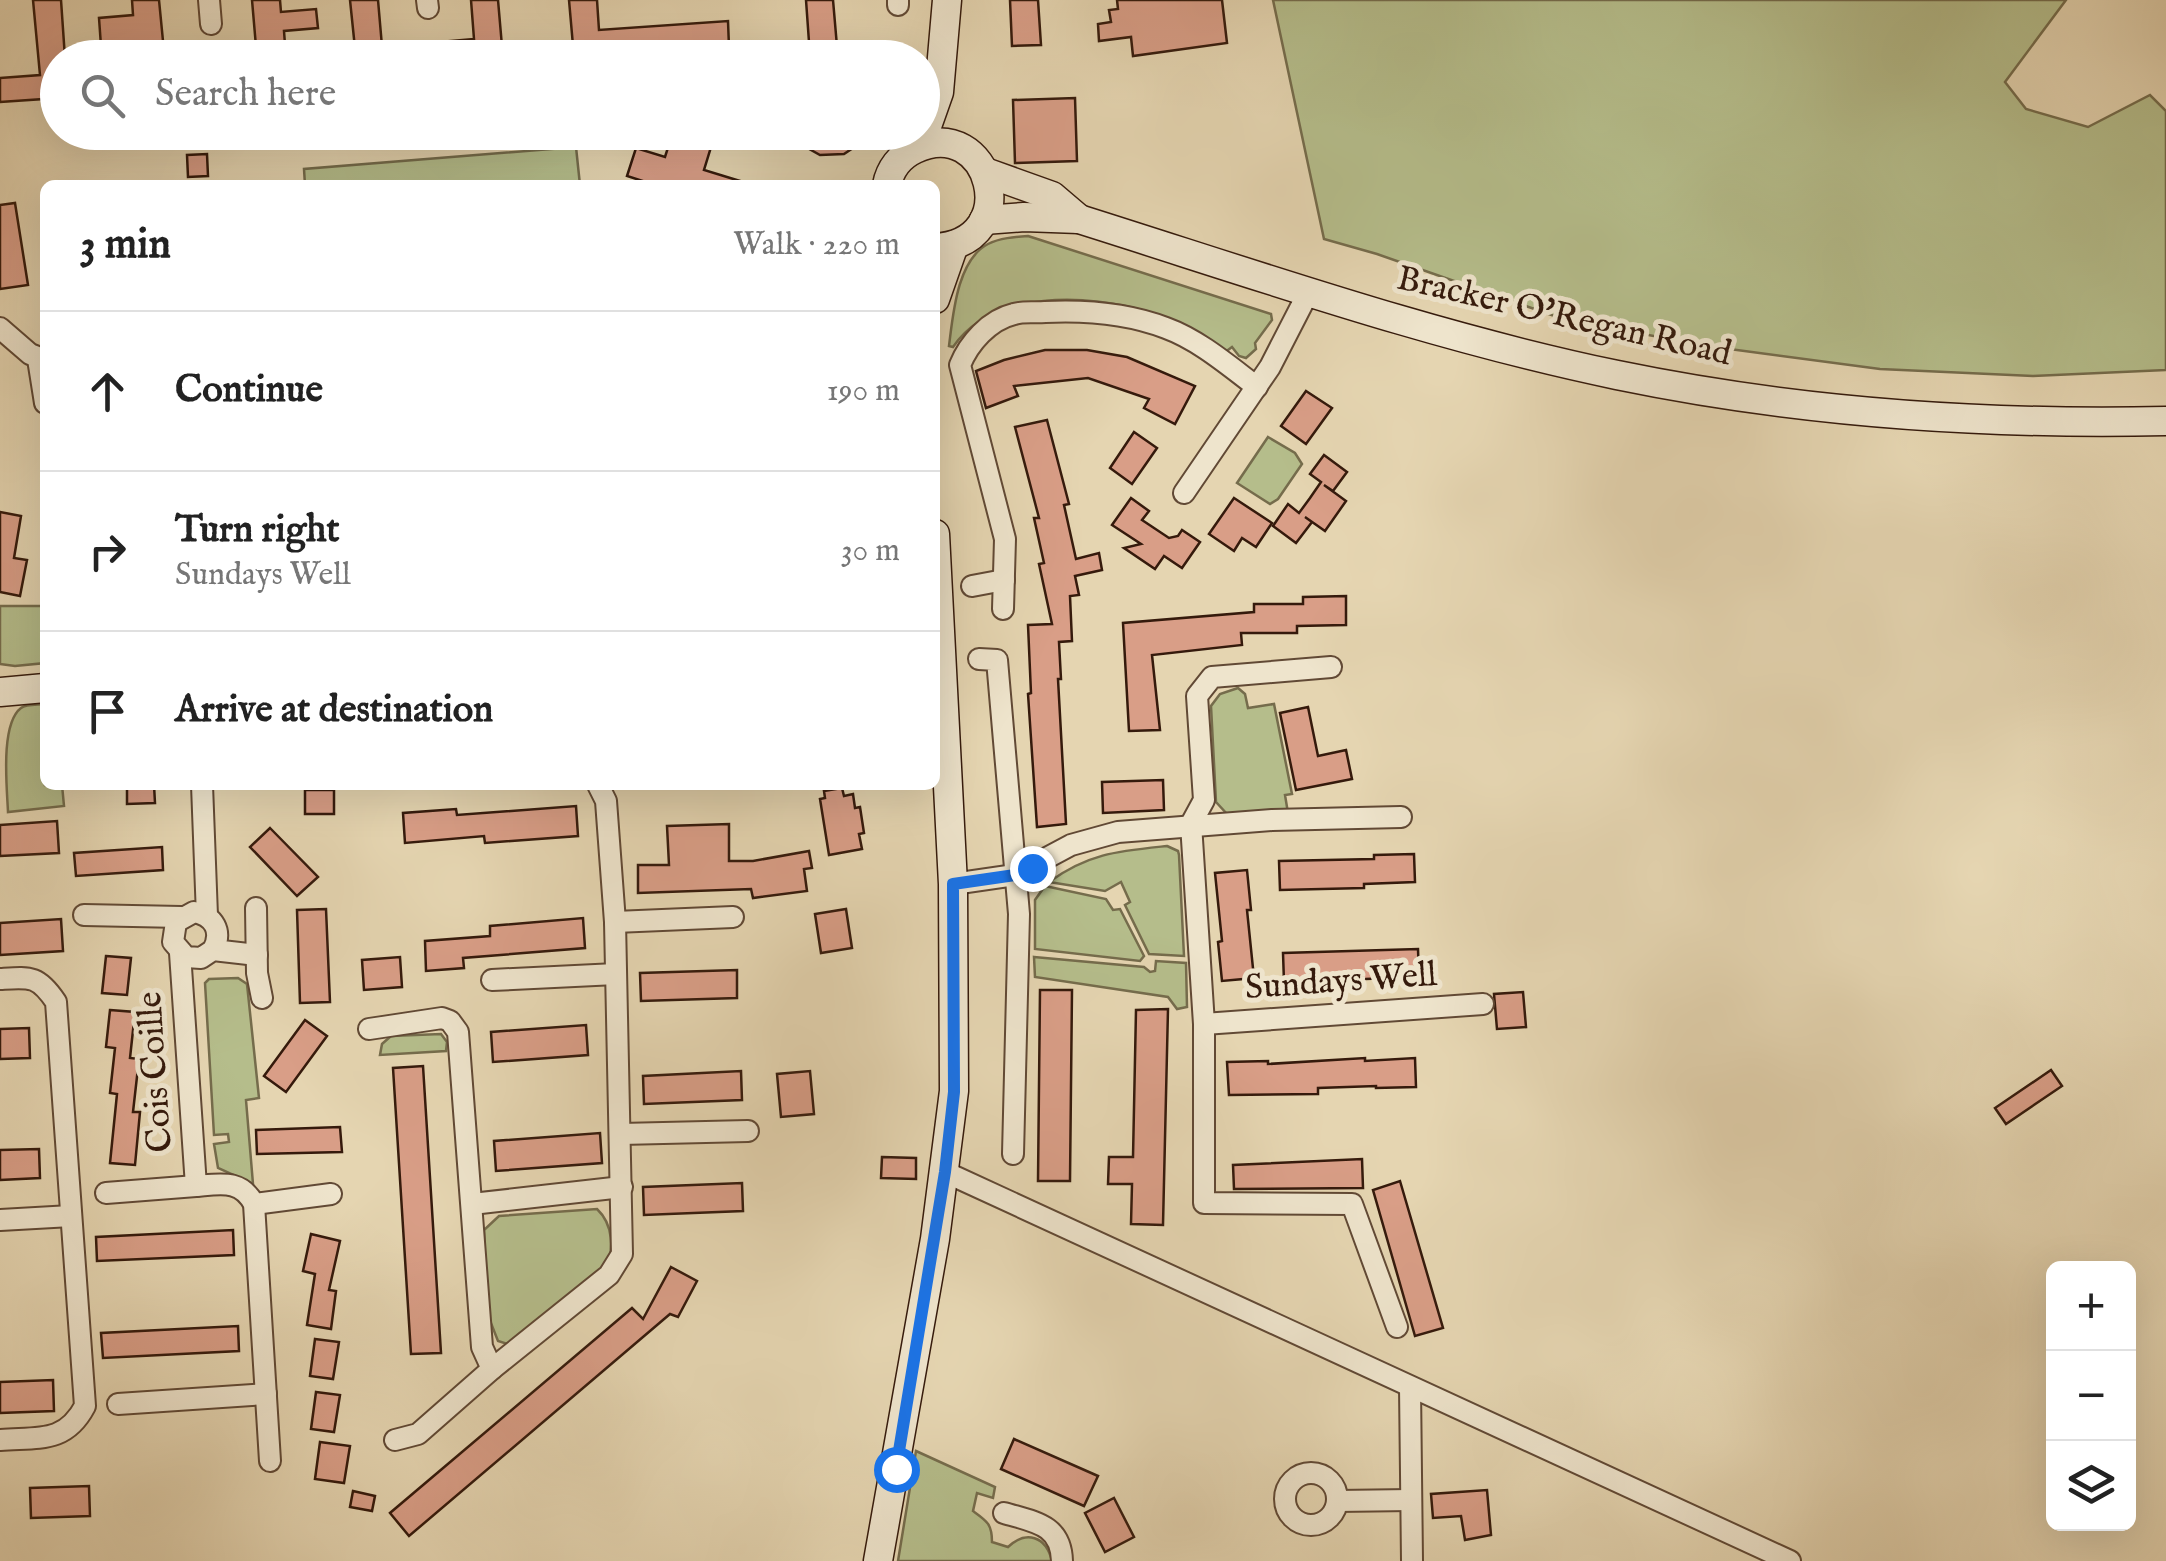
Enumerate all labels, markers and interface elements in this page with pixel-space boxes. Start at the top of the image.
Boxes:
search box [40,40,940,150]
icon: search [75,68,130,123]
text: Search here [155,71,336,119]
text: 3 min [80,219,171,272]
text: Walk · 220 m [733,225,900,266]
street label: Bracker O'Regan Road [1392,257,1736,377]
icon: ahead [80,364,135,419]
text: Continue [175,367,323,415]
text: 190 m [827,371,900,412]
text: Turn right [175,507,339,555]
icon: right [80,524,135,579]
text: 30 m [841,531,900,572]
text: Sundays Well [175,555,351,596]
icon: arrive [80,684,135,739]
text: Arrive at destination [175,687,493,735]
route end [1010,846,1056,892]
street label: Sundays Well [1244,953,1439,1011]
street label: Cois Coille [128,990,184,1154]
map controls [2046,1261,2136,1531]
button: + [2046,1261,2136,1351]
button: − [2046,1351,2136,1441]
button: layers [2046,1441,2136,1531]
route start [874,1447,920,1493]

